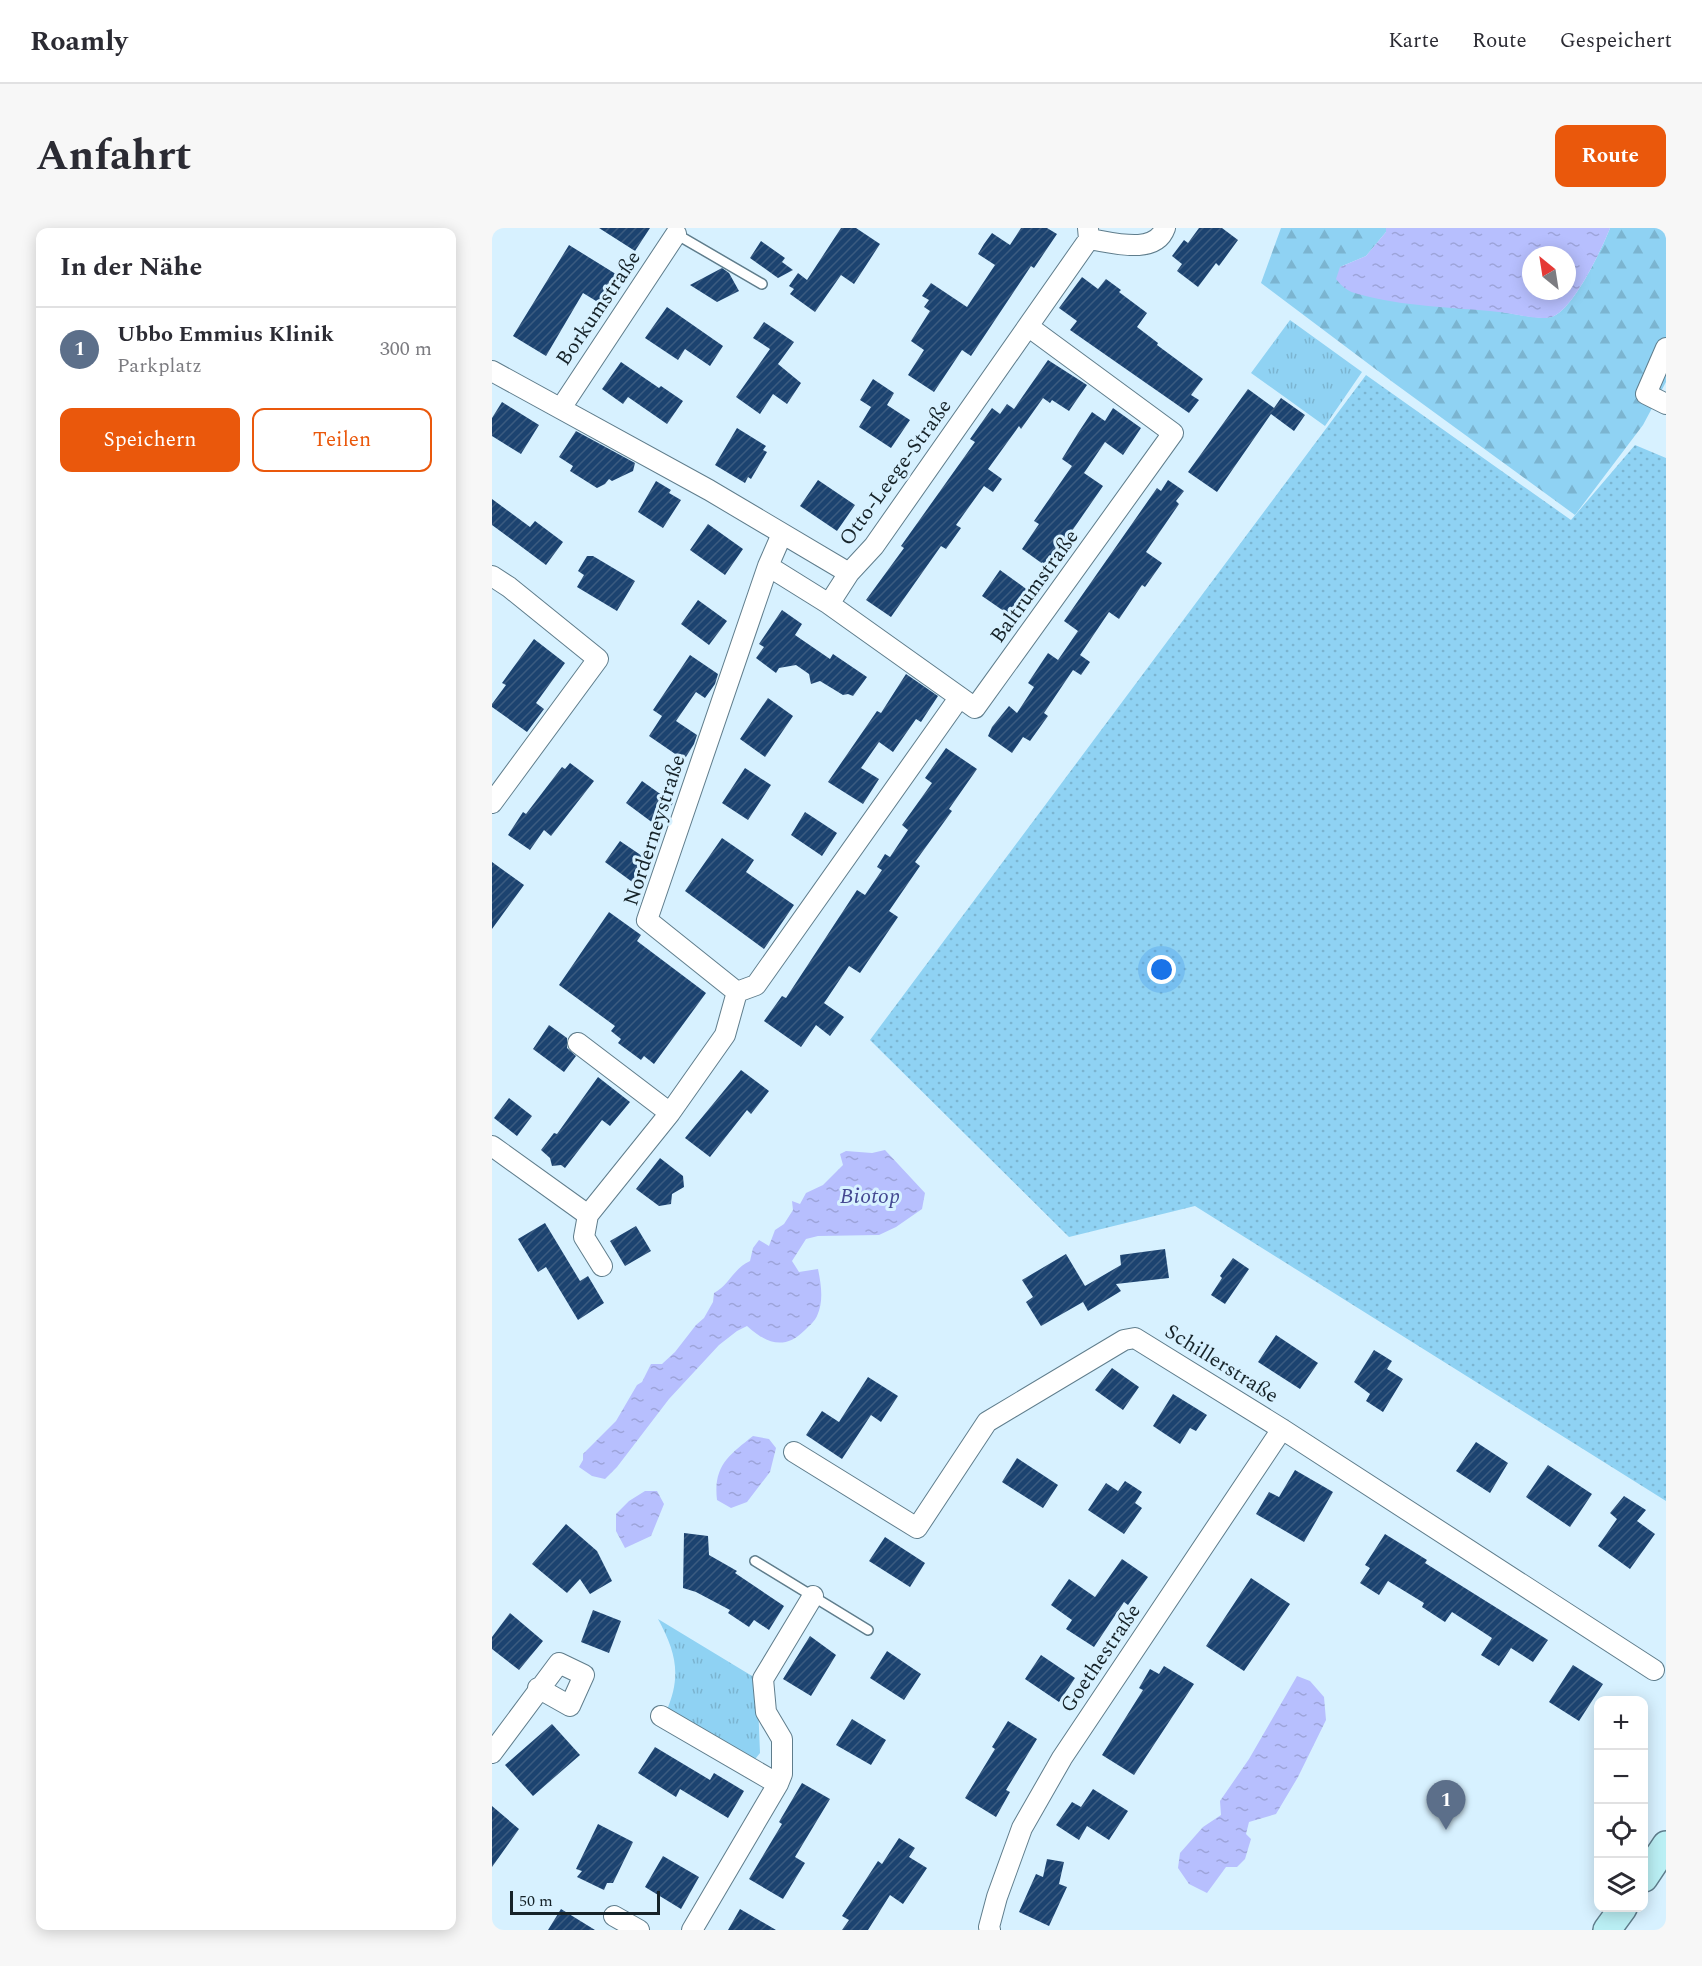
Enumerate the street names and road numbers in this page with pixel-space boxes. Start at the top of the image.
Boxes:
street label: Borkumstraße [548,244,649,373]
street label: Otto-Leege-Straße [831,392,960,553]
street label: Baltrumstraße [982,523,1087,650]
street label: Norderneystraße [615,751,694,910]
street label: Schillerstraße [1158,1316,1285,1412]
street label: Goethestraße [1052,1597,1149,1720]

